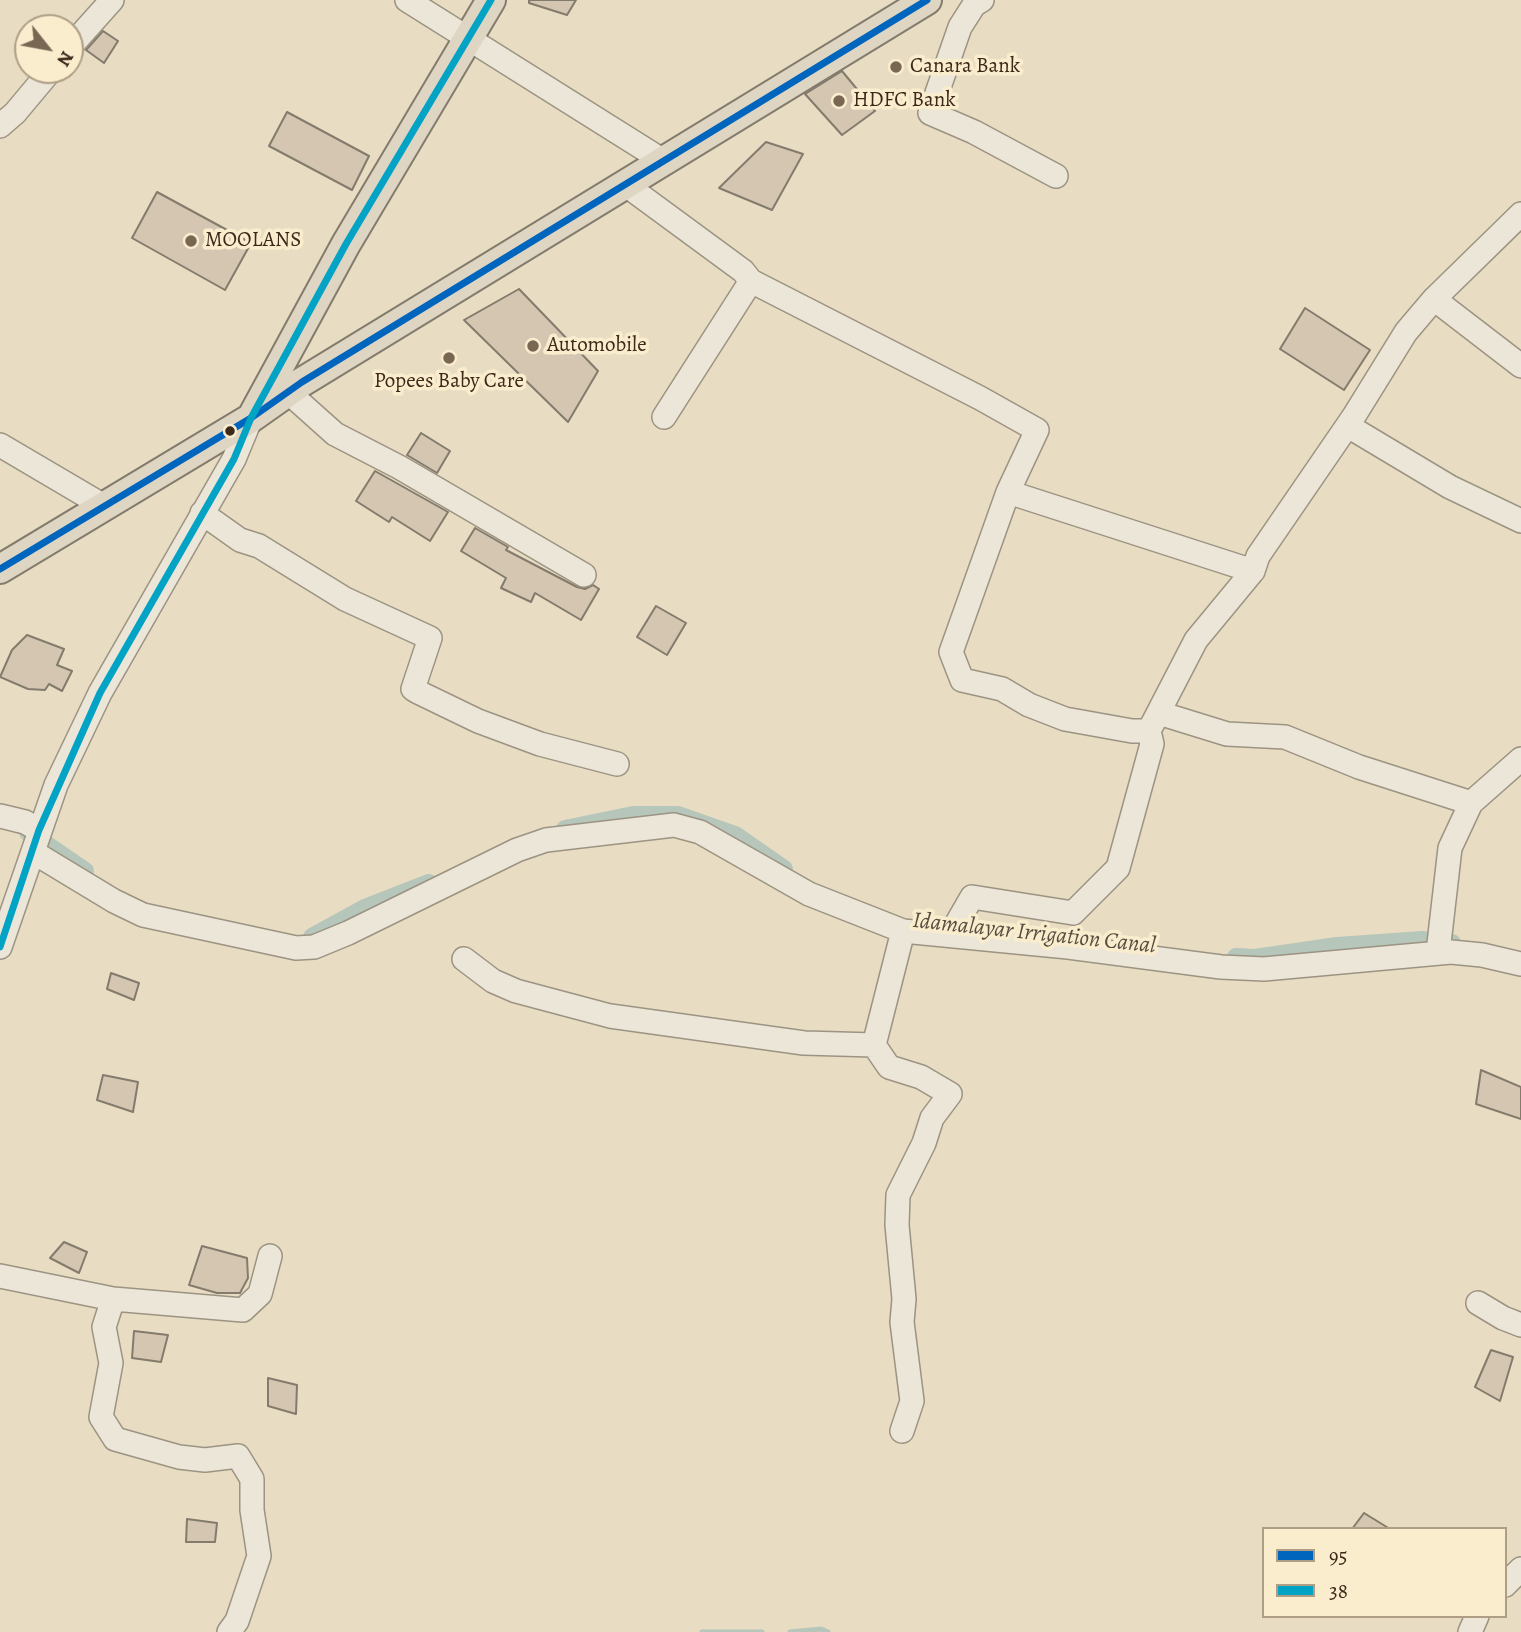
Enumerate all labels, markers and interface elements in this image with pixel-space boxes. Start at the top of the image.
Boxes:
north arrow [14,14,84,84]
text: N [51,46,80,71]
place label: Canara Bank [910,54,1020,80]
marker: Canara Bank [888,59,904,75]
place label: HDFC Bank [853,88,956,114]
marker: HDFC Bank [831,93,847,109]
place label: MOOLANS [205,228,301,254]
marker: MOOLANS [183,233,199,249]
place label: Automobile [547,333,647,359]
marker: Automobile [525,338,541,354]
marker: Popees Baby Care [441,350,457,366]
place label: Popees Baby Care [374,369,524,395]
unlabelled marker [223,424,237,438]
water label: Idamalayar Irrigation Canal [911,908,1157,960]
legend [1262,1527,1507,1618]
text: 95 [1329,1542,1348,1570]
text: 38 [1329,1577,1348,1605]

